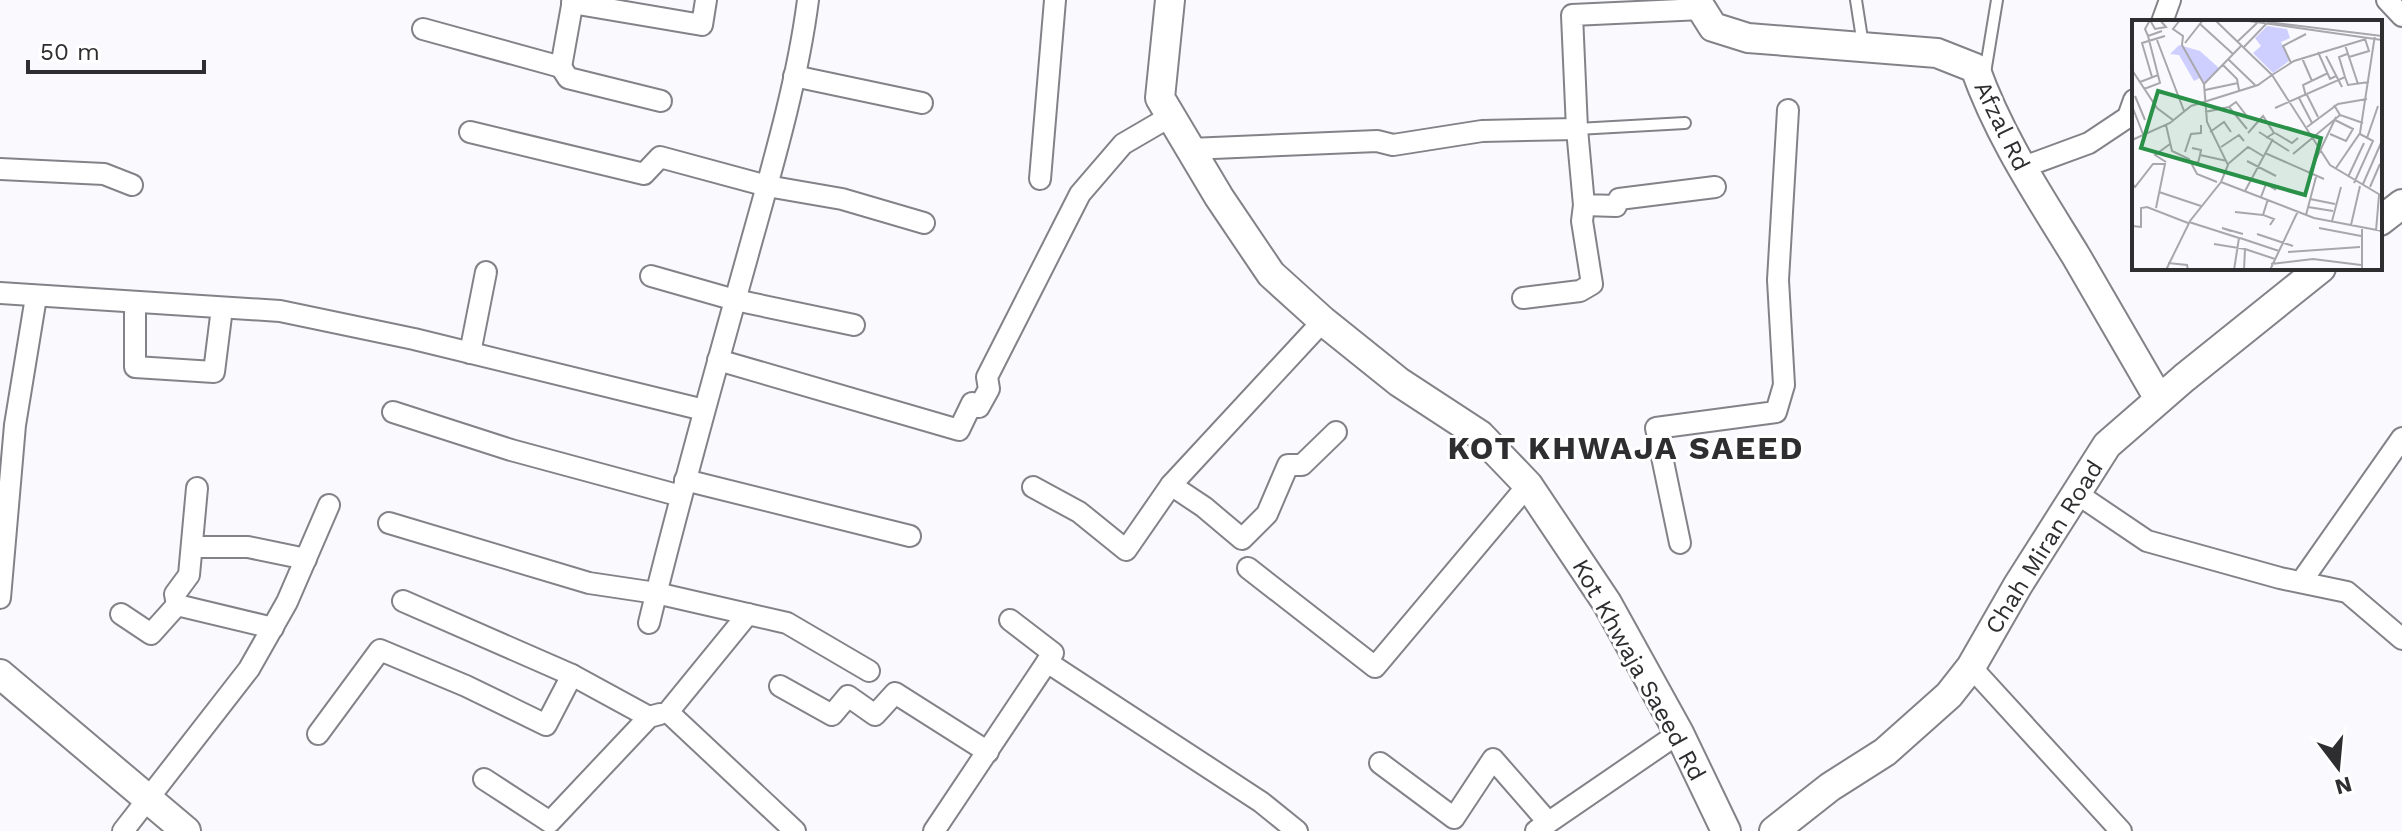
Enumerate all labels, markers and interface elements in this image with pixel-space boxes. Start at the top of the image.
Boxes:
inset map [2132,20,2382,270]
scale bar [28,24,204,74]
text: 50 m [40,38,100,66]
street label: Afzal Rd [1968,77,2036,175]
district label: KOT KHWAJA SAEED [1448,429,1804,467]
street label: Chah Miran Road [1979,455,2109,639]
street label: Kot Khwaja Saeed Rd [1566,554,1712,786]
north arrow [2298,727,2378,807]
text: N [2332,771,2355,800]

